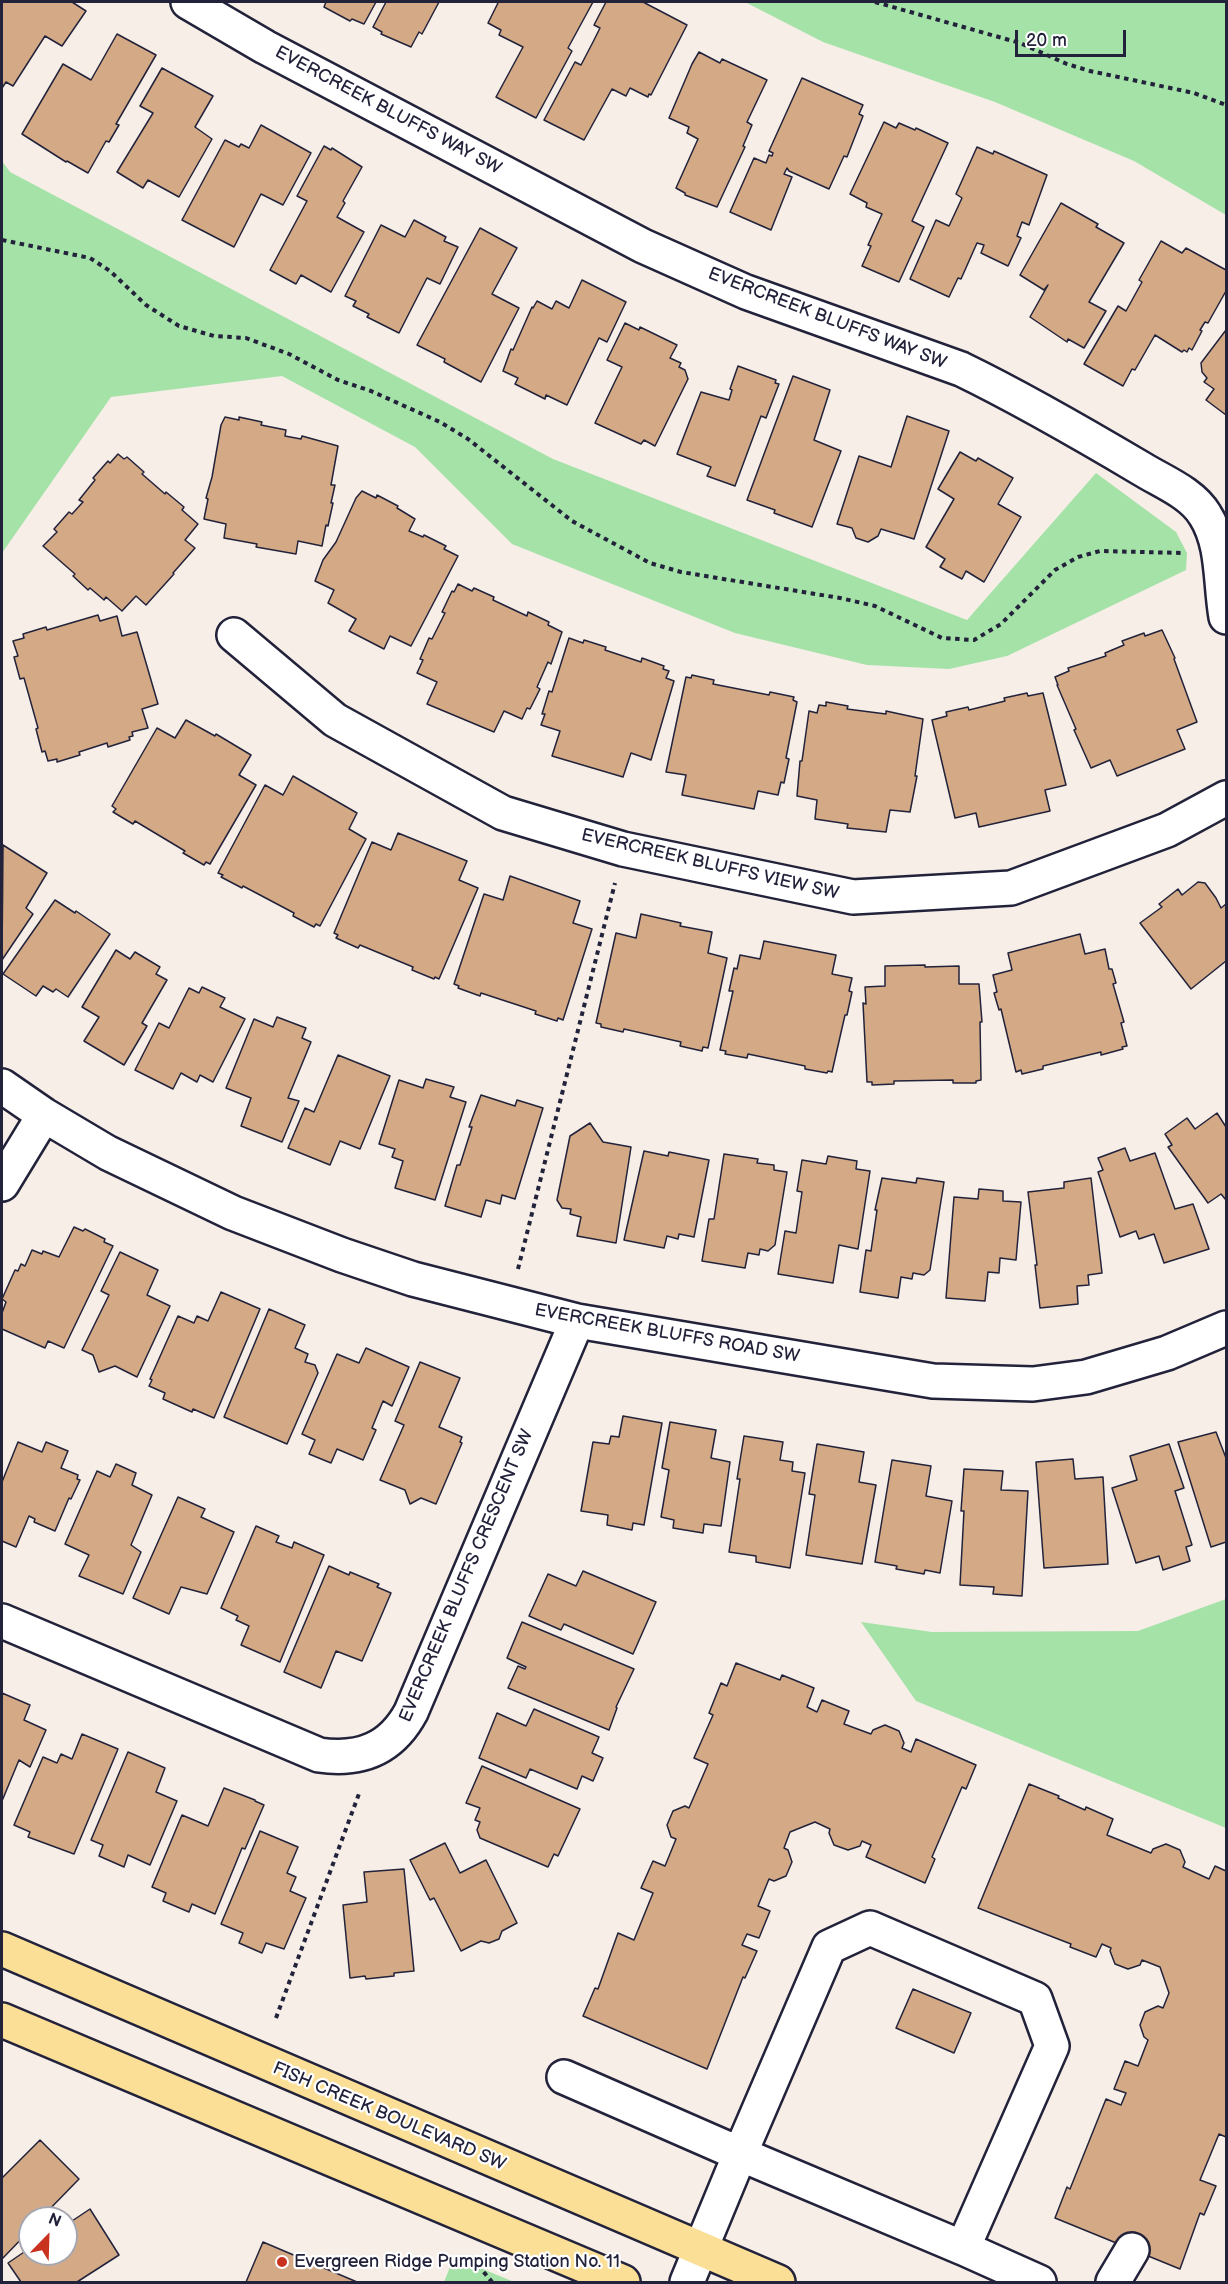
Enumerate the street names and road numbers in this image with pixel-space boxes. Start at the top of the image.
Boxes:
street label: EVERCREEK BLUFFS WAY SW [271,42,505,180]
street label: EVERCREEK BLUFFS WAY SW [705,264,949,374]
street label: EVERCREEK BLUFFS VIEW SW [579,825,841,905]
street label: EVERCREEK BLUFFS ROAD SW [533,1300,801,1368]
street label: EVERCREEK BLUFFS CRESCENT SW [395,1426,539,1726]
street label: FISH CREEK BOULEVARD SW [269,2058,509,2176]

